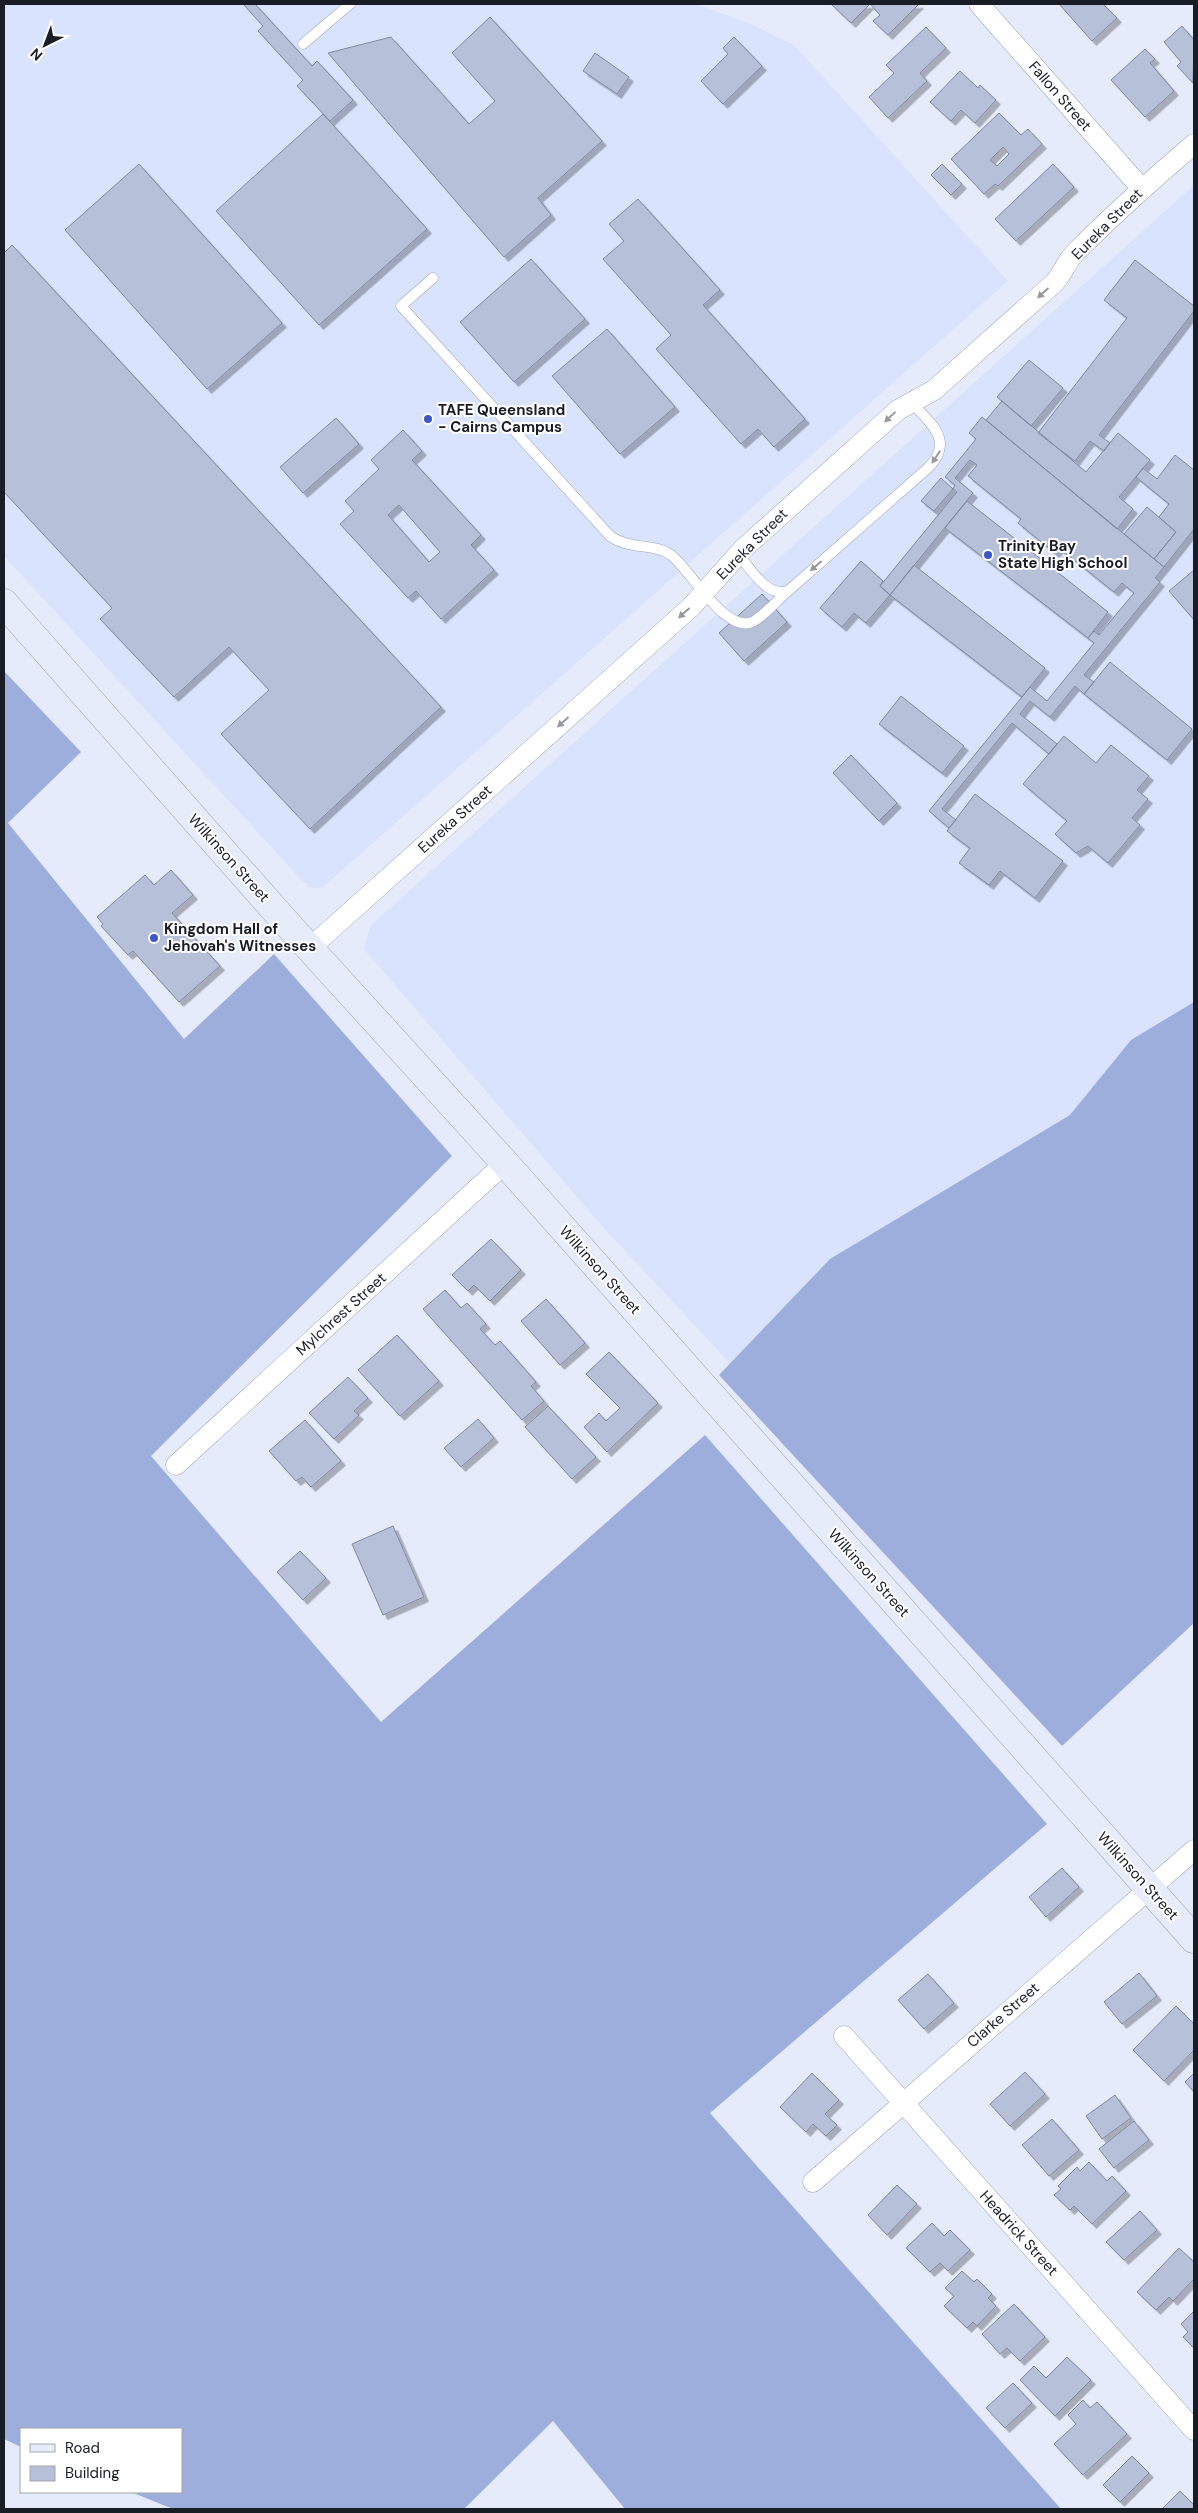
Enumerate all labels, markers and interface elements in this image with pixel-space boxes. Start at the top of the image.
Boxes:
north arrow [20,20,70,70]
text: N [26,45,46,65]
street label: Fallon Street [1024,57,1096,135]
street label: Eureka Street [1067,184,1147,264]
one-way arrow [1038,287,1050,299]
place label: TAFE Queensland - Cairns Campus [438,400,565,437]
one-way arrow [885,411,897,423]
marker: TAFE Queensland - Cairns Campus [422,413,434,425]
one-way arrow [931,451,941,464]
street label: Eureka Street [712,504,792,584]
place label: Trinity Bay State High School [998,536,1127,573]
marker: Trinity Bay State High School [982,549,994,561]
one-way arrow [809,561,822,572]
one-way arrow [679,607,691,619]
one-way arrow [557,716,570,727]
street label: Eureka Street [414,780,496,858]
street label: Wilkinson Street [184,809,274,907]
place label: Kingdom Hall of Jehovah's Witnesses [164,919,316,956]
marker: Kingdom Hall of Jehovah's Witnesses [148,932,160,944]
street label: Wilkinson Street [555,1221,645,1319]
street label: Mylchrest Street [292,1268,390,1360]
street label: Wilkinson Street [824,1524,914,1622]
street label: Wilkinson Street [1093,1827,1183,1925]
street label: Clarke Street [963,1978,1044,2052]
street label: Headrick Street [975,2186,1063,2280]
legend [20,2428,182,2493]
text: Road [65,2438,100,2458]
text: Building [65,2463,120,2483]

